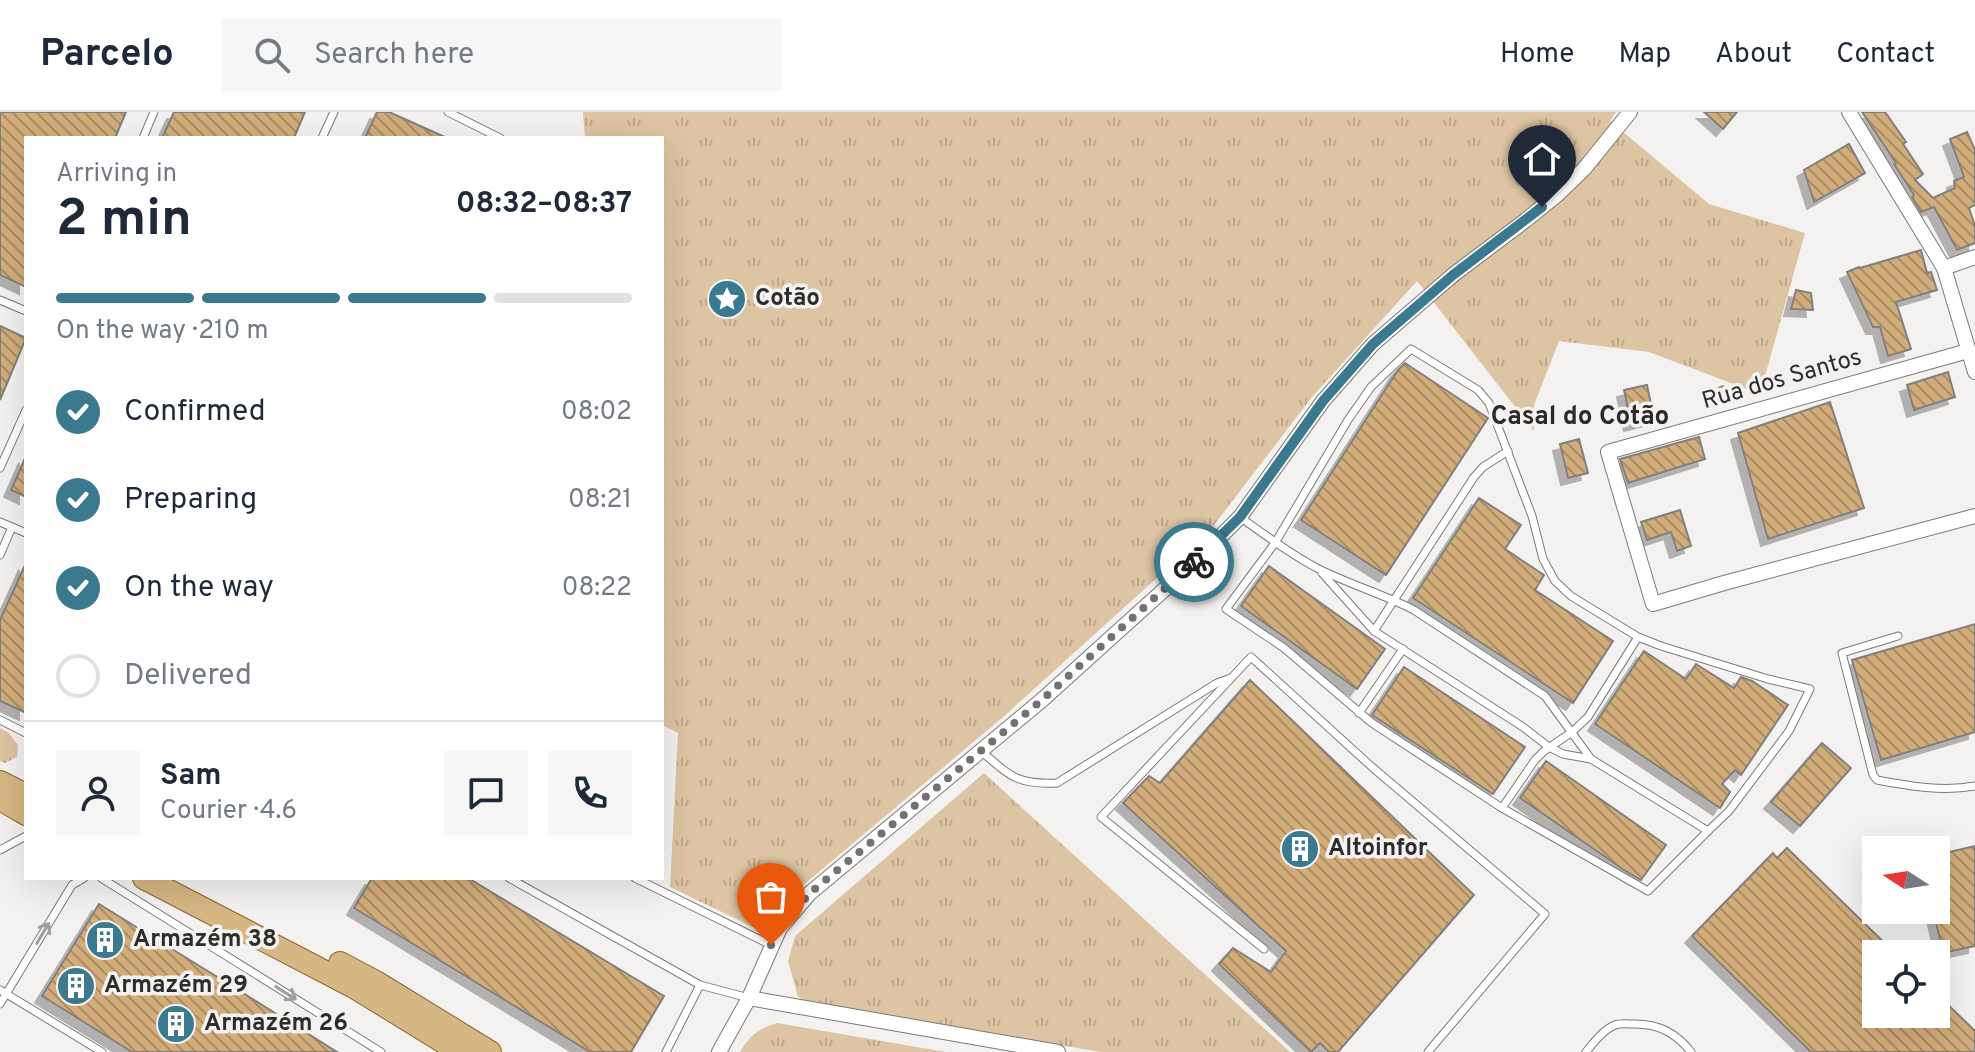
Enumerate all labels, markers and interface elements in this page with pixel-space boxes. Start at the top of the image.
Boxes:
search box [222,19,782,91]
text: Parcelo [40,31,174,80]
icon: search [250,33,294,77]
text: Search here [314,37,474,74]
text: Home [1500,37,1574,73]
text: Map [1618,37,1671,73]
text: About [1715,37,1792,73]
text: Contact [1836,37,1935,73]
pin [1508,125,1576,207]
icon: home [1520,137,1564,181]
text: Arriving in [56,158,177,191]
text: 08:32–08:37 [456,186,632,223]
text: 2 min [56,188,192,254]
place icon: Cotão [706,278,748,320]
place label: Cotão [755,284,820,314]
text: On the way · 210 m [56,315,269,348]
street label: Rua dos Santos [1699,343,1865,417]
icon: check [56,390,100,434]
text: Confirmed [124,394,266,431]
text: 08:02 [561,396,632,429]
district label: Casal do Cotão [1491,401,1669,434]
icon: check [56,478,100,522]
text: Preparing [124,482,257,519]
text: 08:21 [568,484,632,517]
courier [1154,522,1234,602]
icon: bike [1172,540,1216,584]
icon: check [56,566,100,610]
text: On the way [124,570,274,607]
text: 08:22 [562,572,632,605]
text: Delivered [124,658,252,695]
button: person [56,751,140,835]
button: chat [444,751,528,835]
button: phone [548,751,632,835]
text: Sam [160,758,222,795]
text: Courier · 4.6 [160,795,297,828]
building icon: Altoinfor [1279,828,1321,870]
place label: Altoinfor [1328,834,1428,864]
north arrow [1862,836,1950,924]
map controls [1862,836,1950,1028]
pin [737,863,805,945]
icon: bag [749,875,793,919]
building icon: Armazém 38 [84,919,126,961]
one-way arrow [35,922,51,945]
place label: Armazém 38 [133,925,277,955]
button: locate [1862,940,1950,1028]
building icon: Armazém 29 [55,965,97,1007]
place label: Armazém 29 [104,971,248,1001]
one-way arrow [275,984,297,1001]
building icon: Armazém 26 [155,1003,197,1045]
place label: Armazém 26 [204,1009,348,1039]

